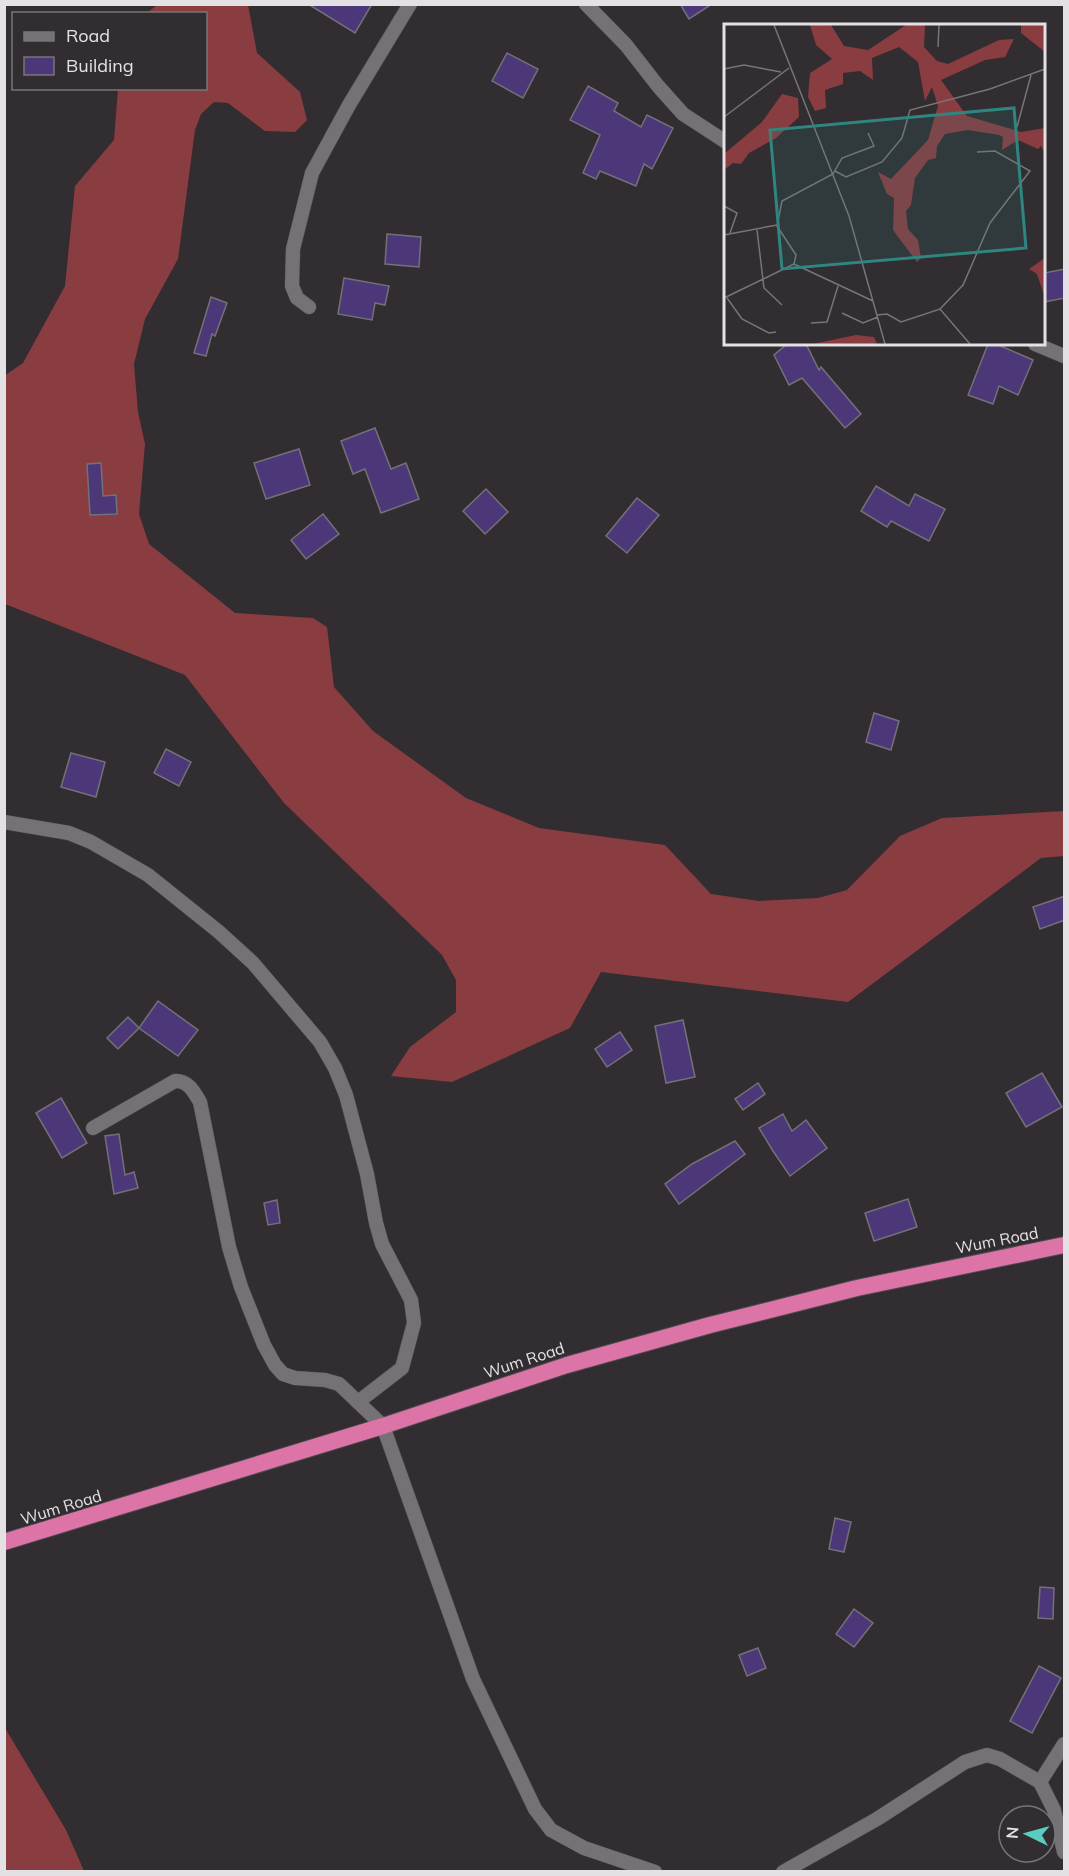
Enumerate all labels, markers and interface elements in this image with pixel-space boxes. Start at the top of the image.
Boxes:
legend [12,12,207,90]
text: Road [66,24,110,47]
inset map [724,24,1045,345]
text: Building [66,54,134,77]
street label: Wum Road [954,1222,1040,1258]
street label: Wum Road [481,1338,567,1382]
street label: Wum Road [18,1485,104,1529]
north arrow [997,1804,1057,1864]
text: N [1002,1826,1023,1840]

